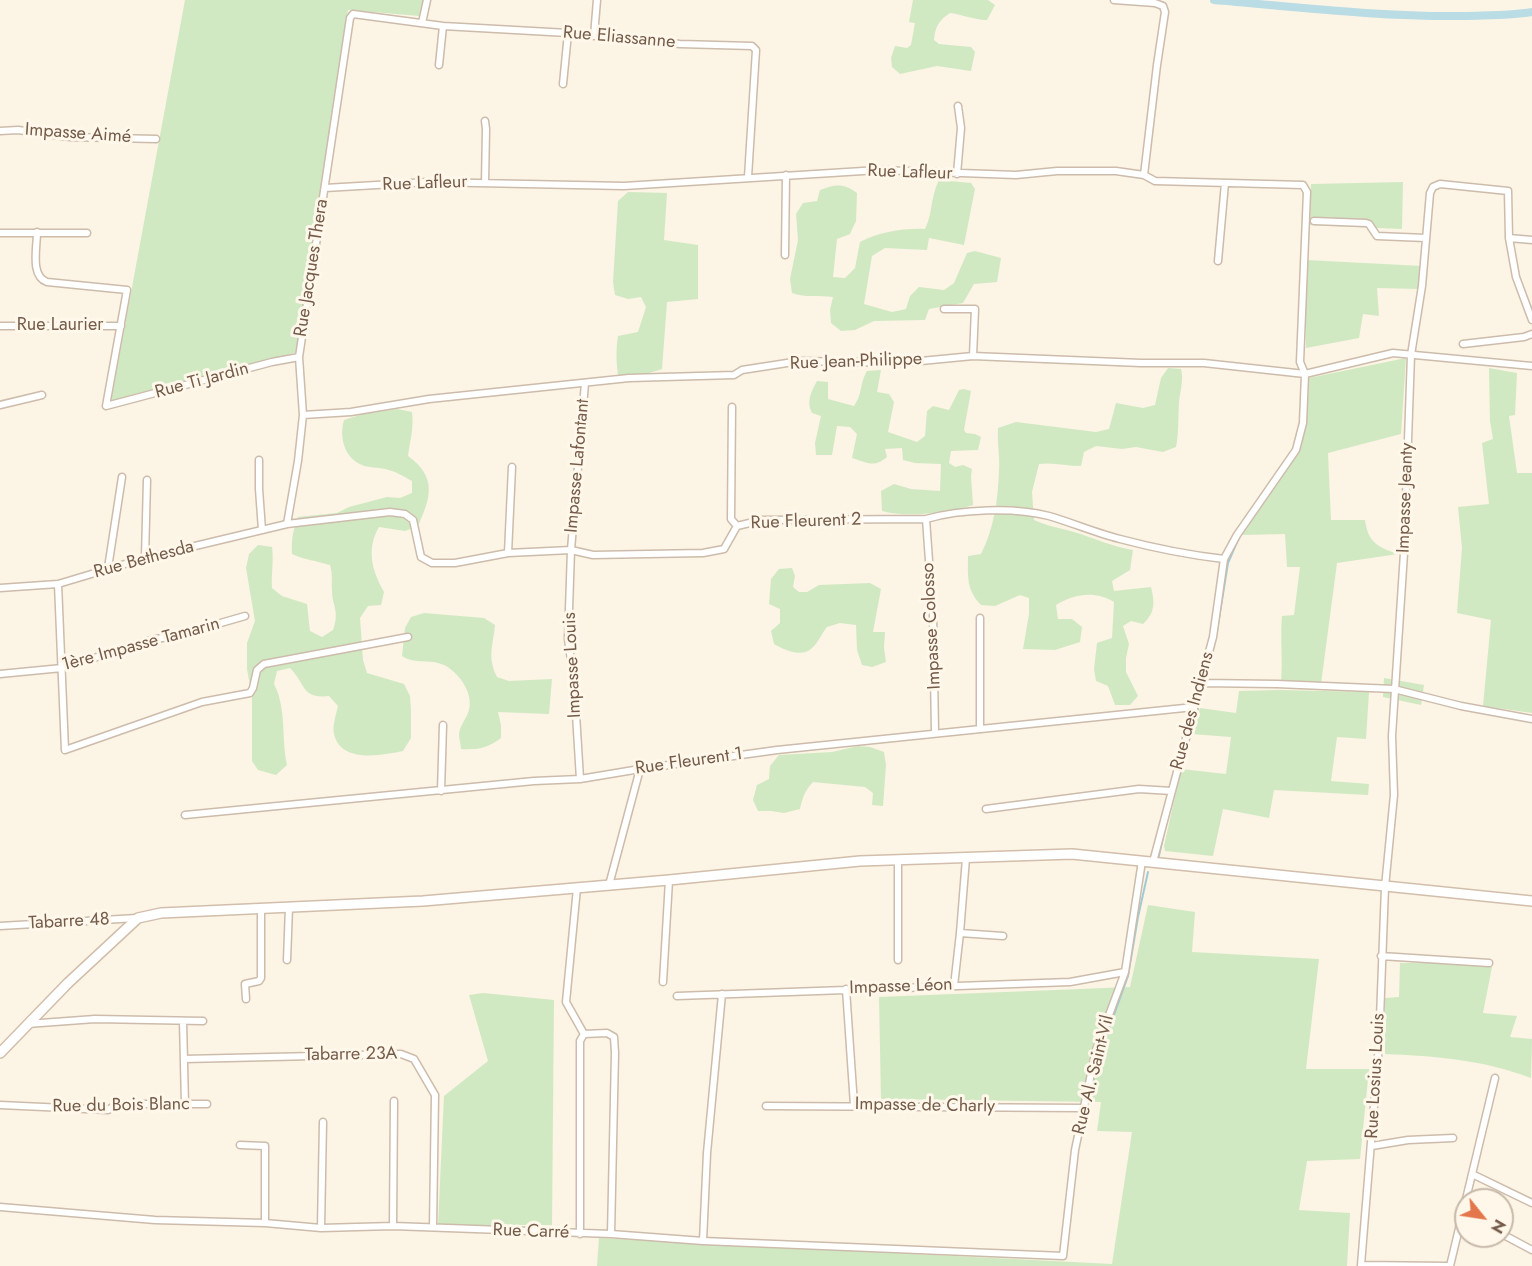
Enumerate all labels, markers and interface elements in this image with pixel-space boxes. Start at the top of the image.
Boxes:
street label: Rue Eliassanne [562,22,676,54]
street label: Impasse Aimé [24,120,132,148]
street label: Rue Lafleur [867,161,953,185]
street label: Rue Lafleur [382,172,468,196]
street label: Rue Jacques Thera [290,197,334,339]
street label: Rue Laurier [17,315,103,337]
street label: Rue Jean-Philippe [790,349,922,375]
street label: Rue Ti Jardin [153,358,251,404]
street label: Impasse Lafontant [561,398,595,534]
street label: Impasse Jeanty [1393,442,1419,554]
street label: Rue Fleurent 2 [750,509,862,535]
street label: Rue Bethesda [92,536,196,584]
street label: Impasse Colosso [918,562,946,690]
street label: Impasse Louis [559,612,587,718]
street label: 1ère Impasse Tamarin [60,614,222,676]
street label: Rue des Indiens [1167,650,1219,772]
street label: Rue Fleurent 1 [634,744,744,780]
street label: Tabarre 48 [28,909,110,935]
street label: Impasse Léon [849,974,953,1000]
street label: Rue Al. Saint-Vil [1069,1013,1119,1137]
street label: Rue Losius Louis [1362,1013,1390,1139]
street label: Tabarre 23A [305,1043,397,1067]
street label: Rue du Bois Blanc [52,1094,190,1118]
street label: Impasse de Charly [855,1094,995,1118]
north arrow [1454,1188,1514,1248]
text: N [1485,1215,1511,1238]
street label: Rue Carré [492,1220,570,1244]

